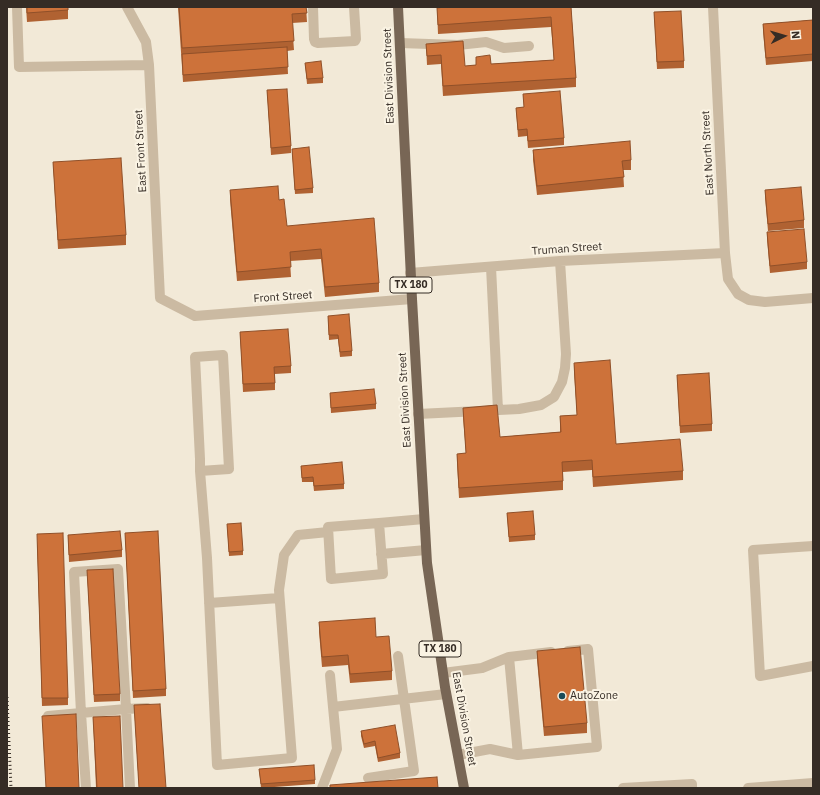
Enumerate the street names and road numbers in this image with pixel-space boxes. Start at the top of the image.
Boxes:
street label: East Division Street [381,28,397,124]
street label: East Front Street [132,109,150,193]
street label: East North Street [699,110,717,196]
street label: Truman Street [531,240,603,258]
road number: TX 180 [390,277,432,293]
street label: Front Street [253,288,313,306]
street label: East Division Street [396,352,414,448]
road number: TX 180 [419,641,461,657]
street label: East Division Street [449,671,479,767]

